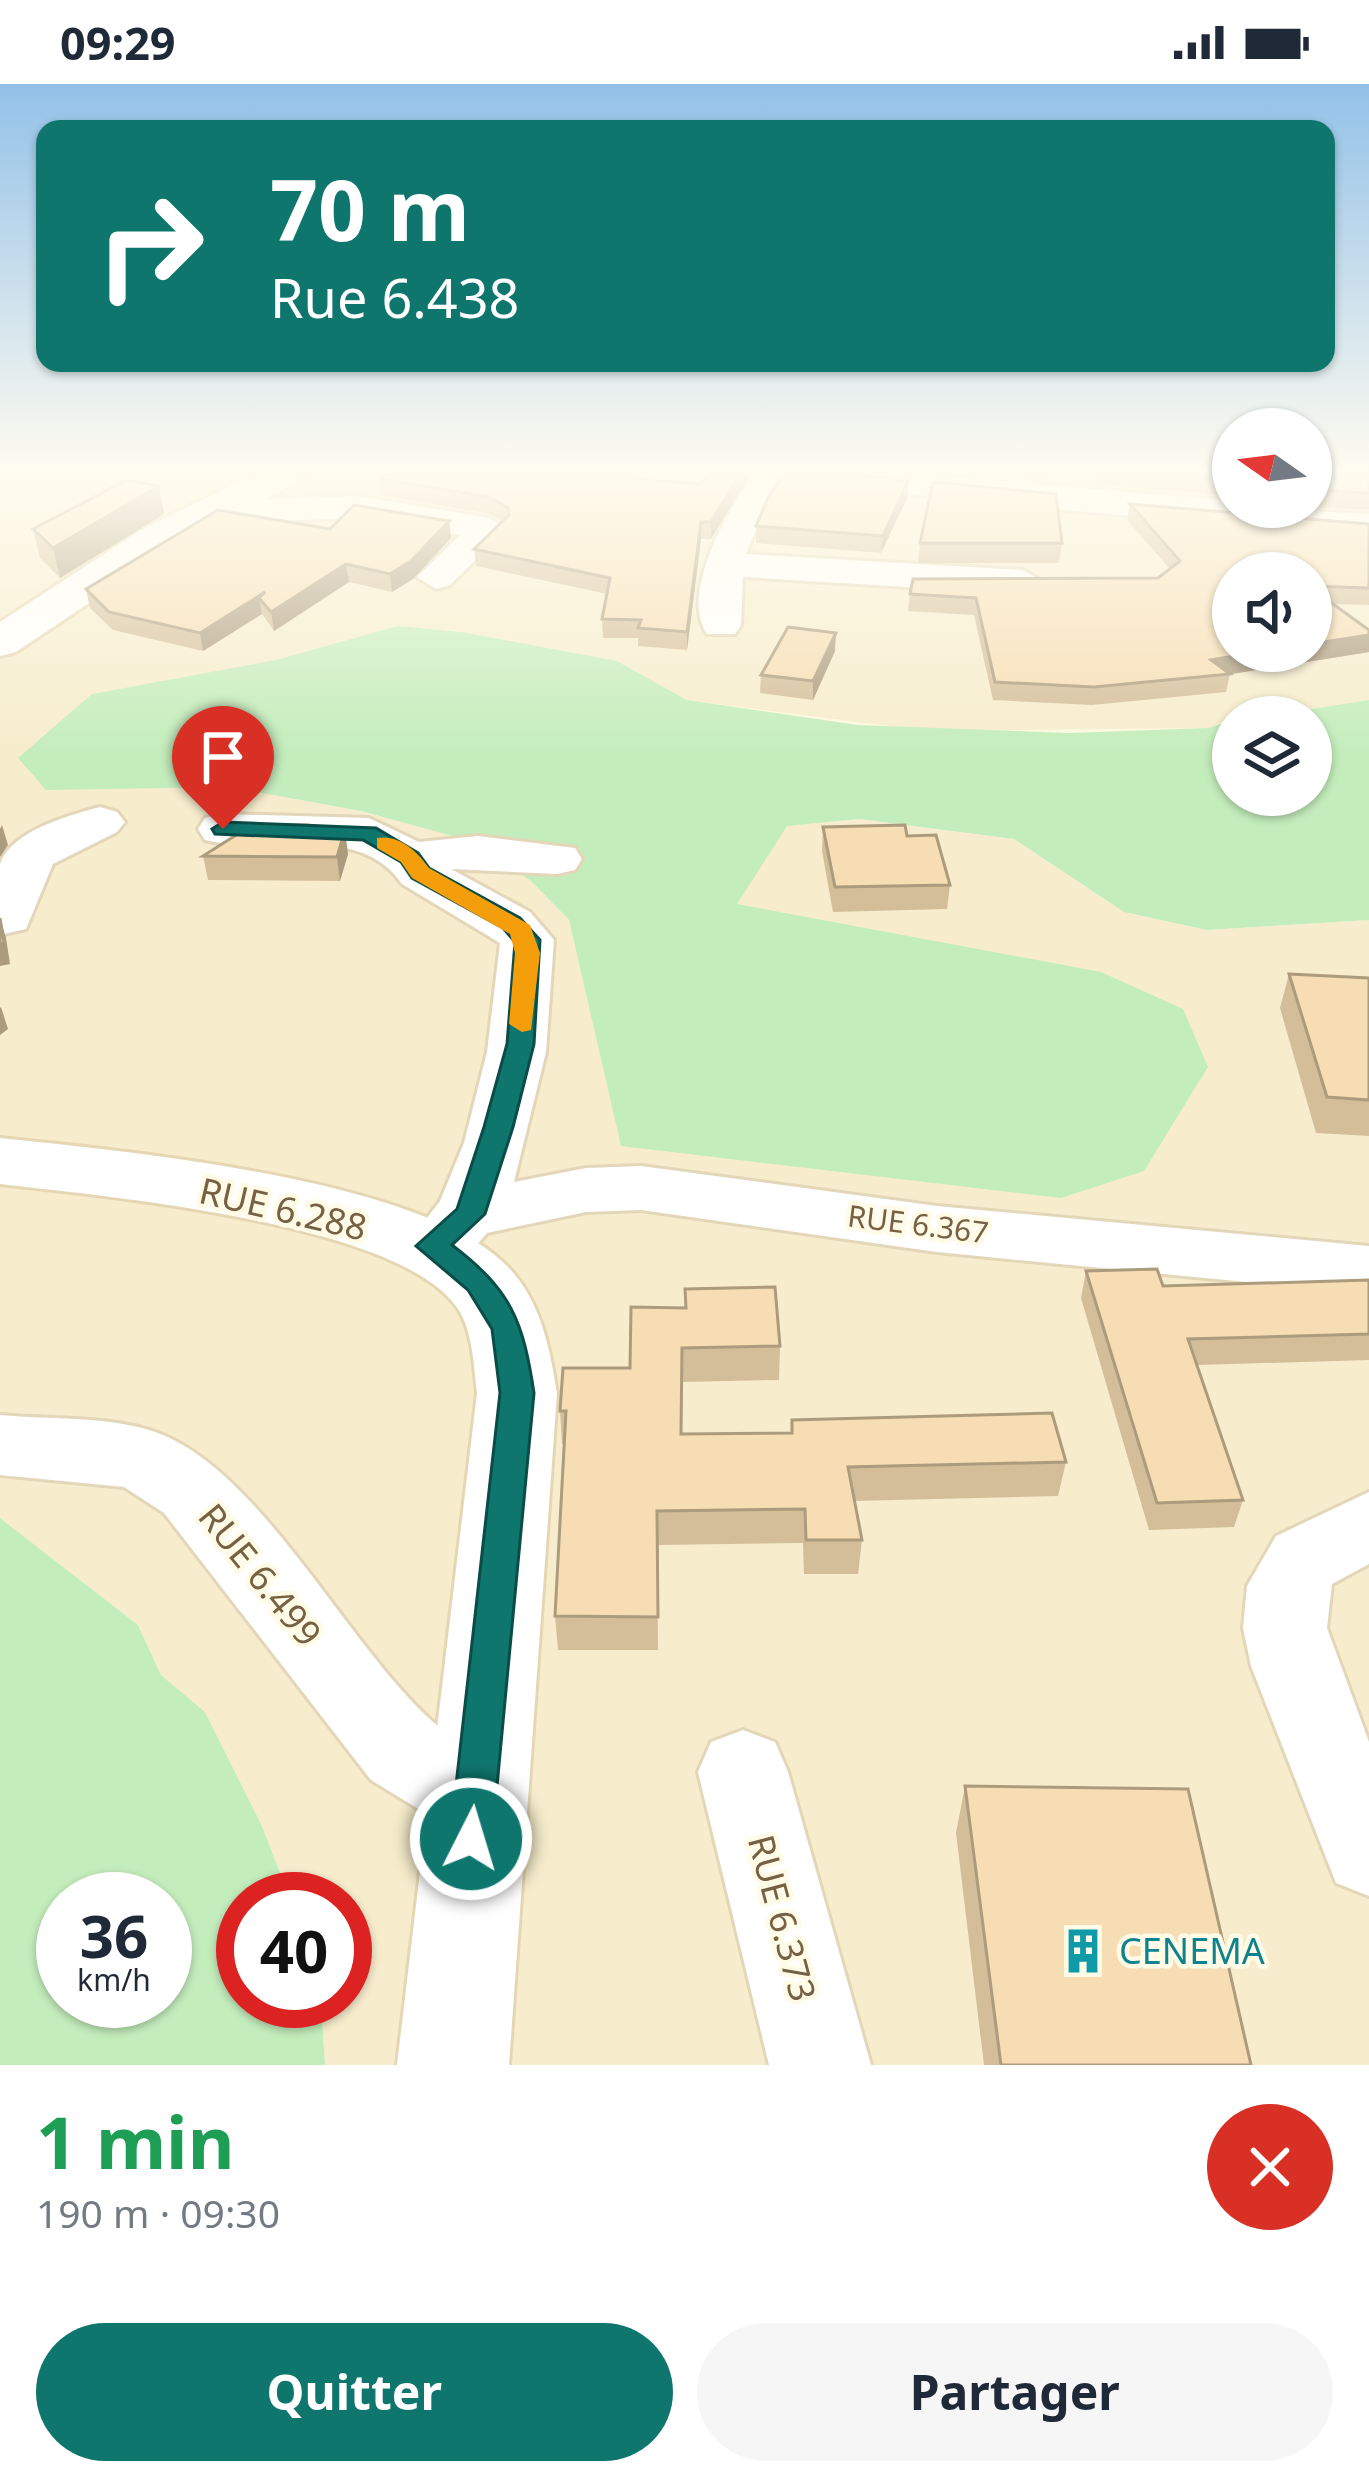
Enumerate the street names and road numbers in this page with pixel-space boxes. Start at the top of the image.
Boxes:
street label: RUE 6.288 [195,1166,371,1252]
street label: RUE 6.367 [845,1195,991,1252]
street label: RUE 6.499 [188,1493,333,1656]
street label: RUE 6.373 [737,1829,828,2006]

